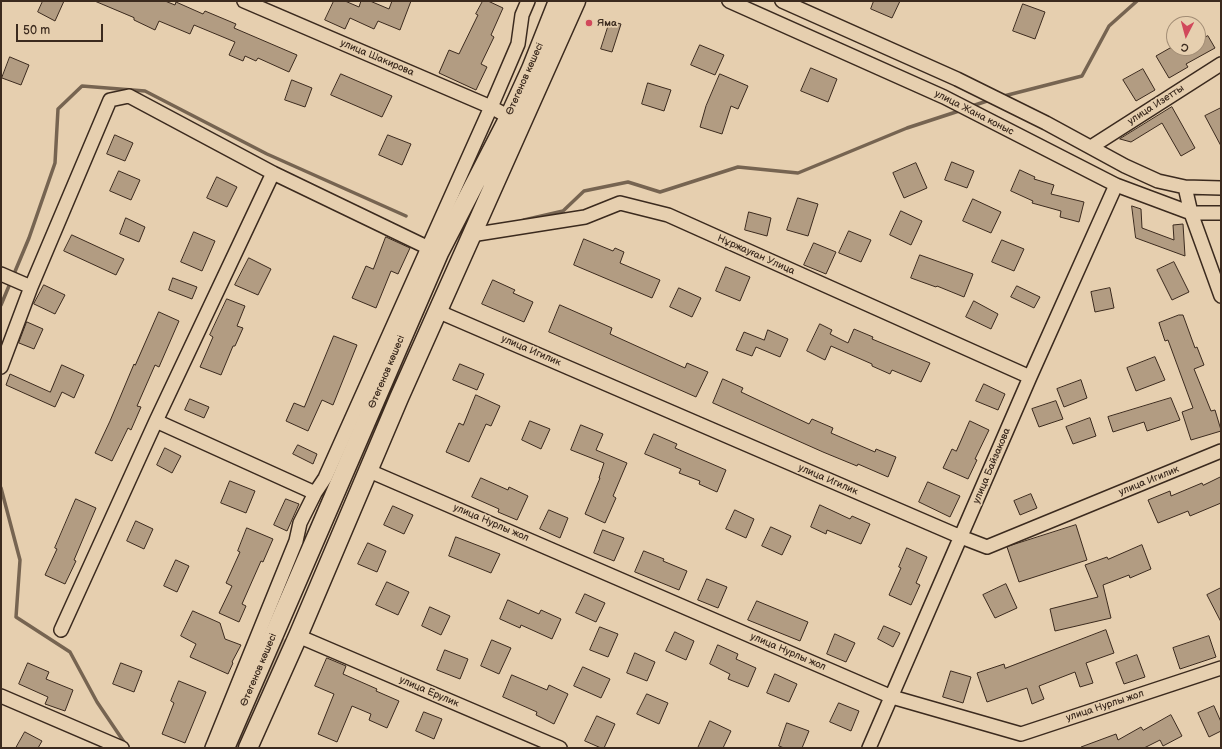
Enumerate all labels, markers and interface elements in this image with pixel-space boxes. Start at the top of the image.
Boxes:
scale bar [18,16,105,42]
north arrow [1166,16,1206,56]
place label: Яма [597,17,617,29]
marker: Яма [584,18,594,28]
text: 50 m [23,23,50,38]
street label: улица Шакирова [338,37,416,79]
street label: Өтегенов көшесі [504,41,546,117]
text: С [1180,41,1189,54]
street label: улица Изетты [1126,82,1186,128]
street label: улица Жана коныс [932,88,1016,138]
street label: Нұржауған Улица [715,233,797,277]
street label: улица Игилик [499,333,563,369]
street label: Өтегенов көшесі [366,334,408,410]
street label: улица Байзакова [971,426,1013,506]
street label: улица Игилик [796,462,860,498]
street label: улица Игилик [1117,463,1181,499]
street label: улица Нурлы жол [451,502,531,544]
street label: улица Нурлы жол [748,631,828,673]
street label: Өтегенов көшесі [238,632,280,708]
street label: улица Ерулик [397,674,461,710]
street label: улица Нурлы жол [1065,688,1145,724]

